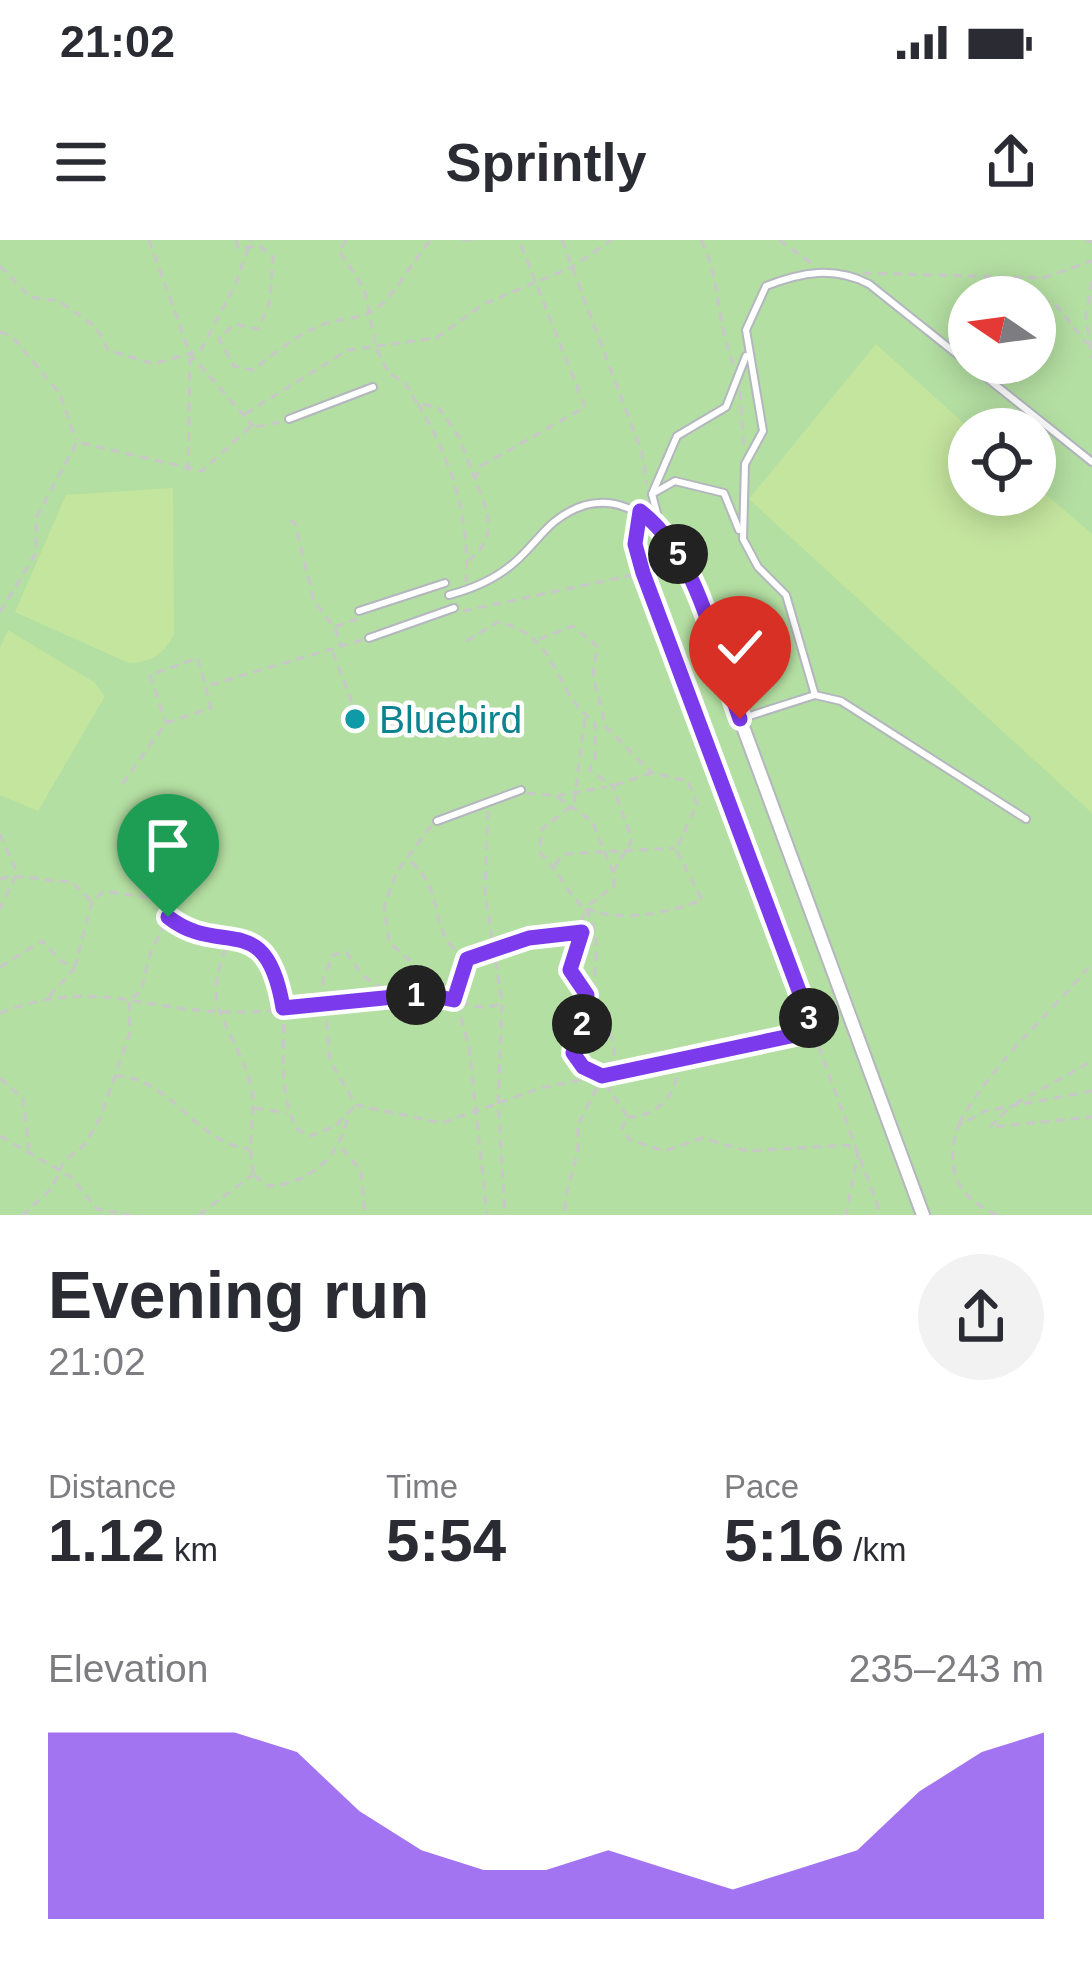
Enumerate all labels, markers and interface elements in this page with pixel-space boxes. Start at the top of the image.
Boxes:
text: 21:02 [60,16,175,67]
icon: menu [48,129,114,195]
icon: share [978,129,1044,195]
text: Sprintly [445,132,647,192]
north arrow [948,276,1056,384]
map controls [948,276,1056,516]
button: locate [948,408,1056,516]
pin: 5 [648,524,708,584]
text: 5 [669,535,687,572]
pin [689,596,791,719]
icon: check [707,614,773,680]
place label: Bluebird [379,698,522,741]
marker: Bluebird [342,706,368,732]
pin [117,794,219,917]
icon: arrive [135,812,201,878]
pin: 1 [386,965,446,1025]
text: 1 [407,976,425,1013]
pin: 3 [779,988,839,1048]
pin: 2 [552,994,612,1054]
text: 3 [800,999,818,1036]
text: 2 [573,1005,591,1042]
button: share [918,1254,1044,1380]
text: Evening run [48,1258,429,1332]
text: 21:02 [48,1340,146,1383]
text: Distance [48,1468,176,1505]
text: Time [386,1468,458,1505]
text: Pace [724,1468,799,1505]
text: 1.12 [48,1507,165,1574]
text: 5:54 [386,1507,506,1574]
text: 5:16 [724,1507,844,1574]
text: km [165,1531,218,1568]
text: /km [844,1531,906,1568]
text: Elevation [48,1647,208,1690]
text: 235–243 m [849,1647,1044,1690]

